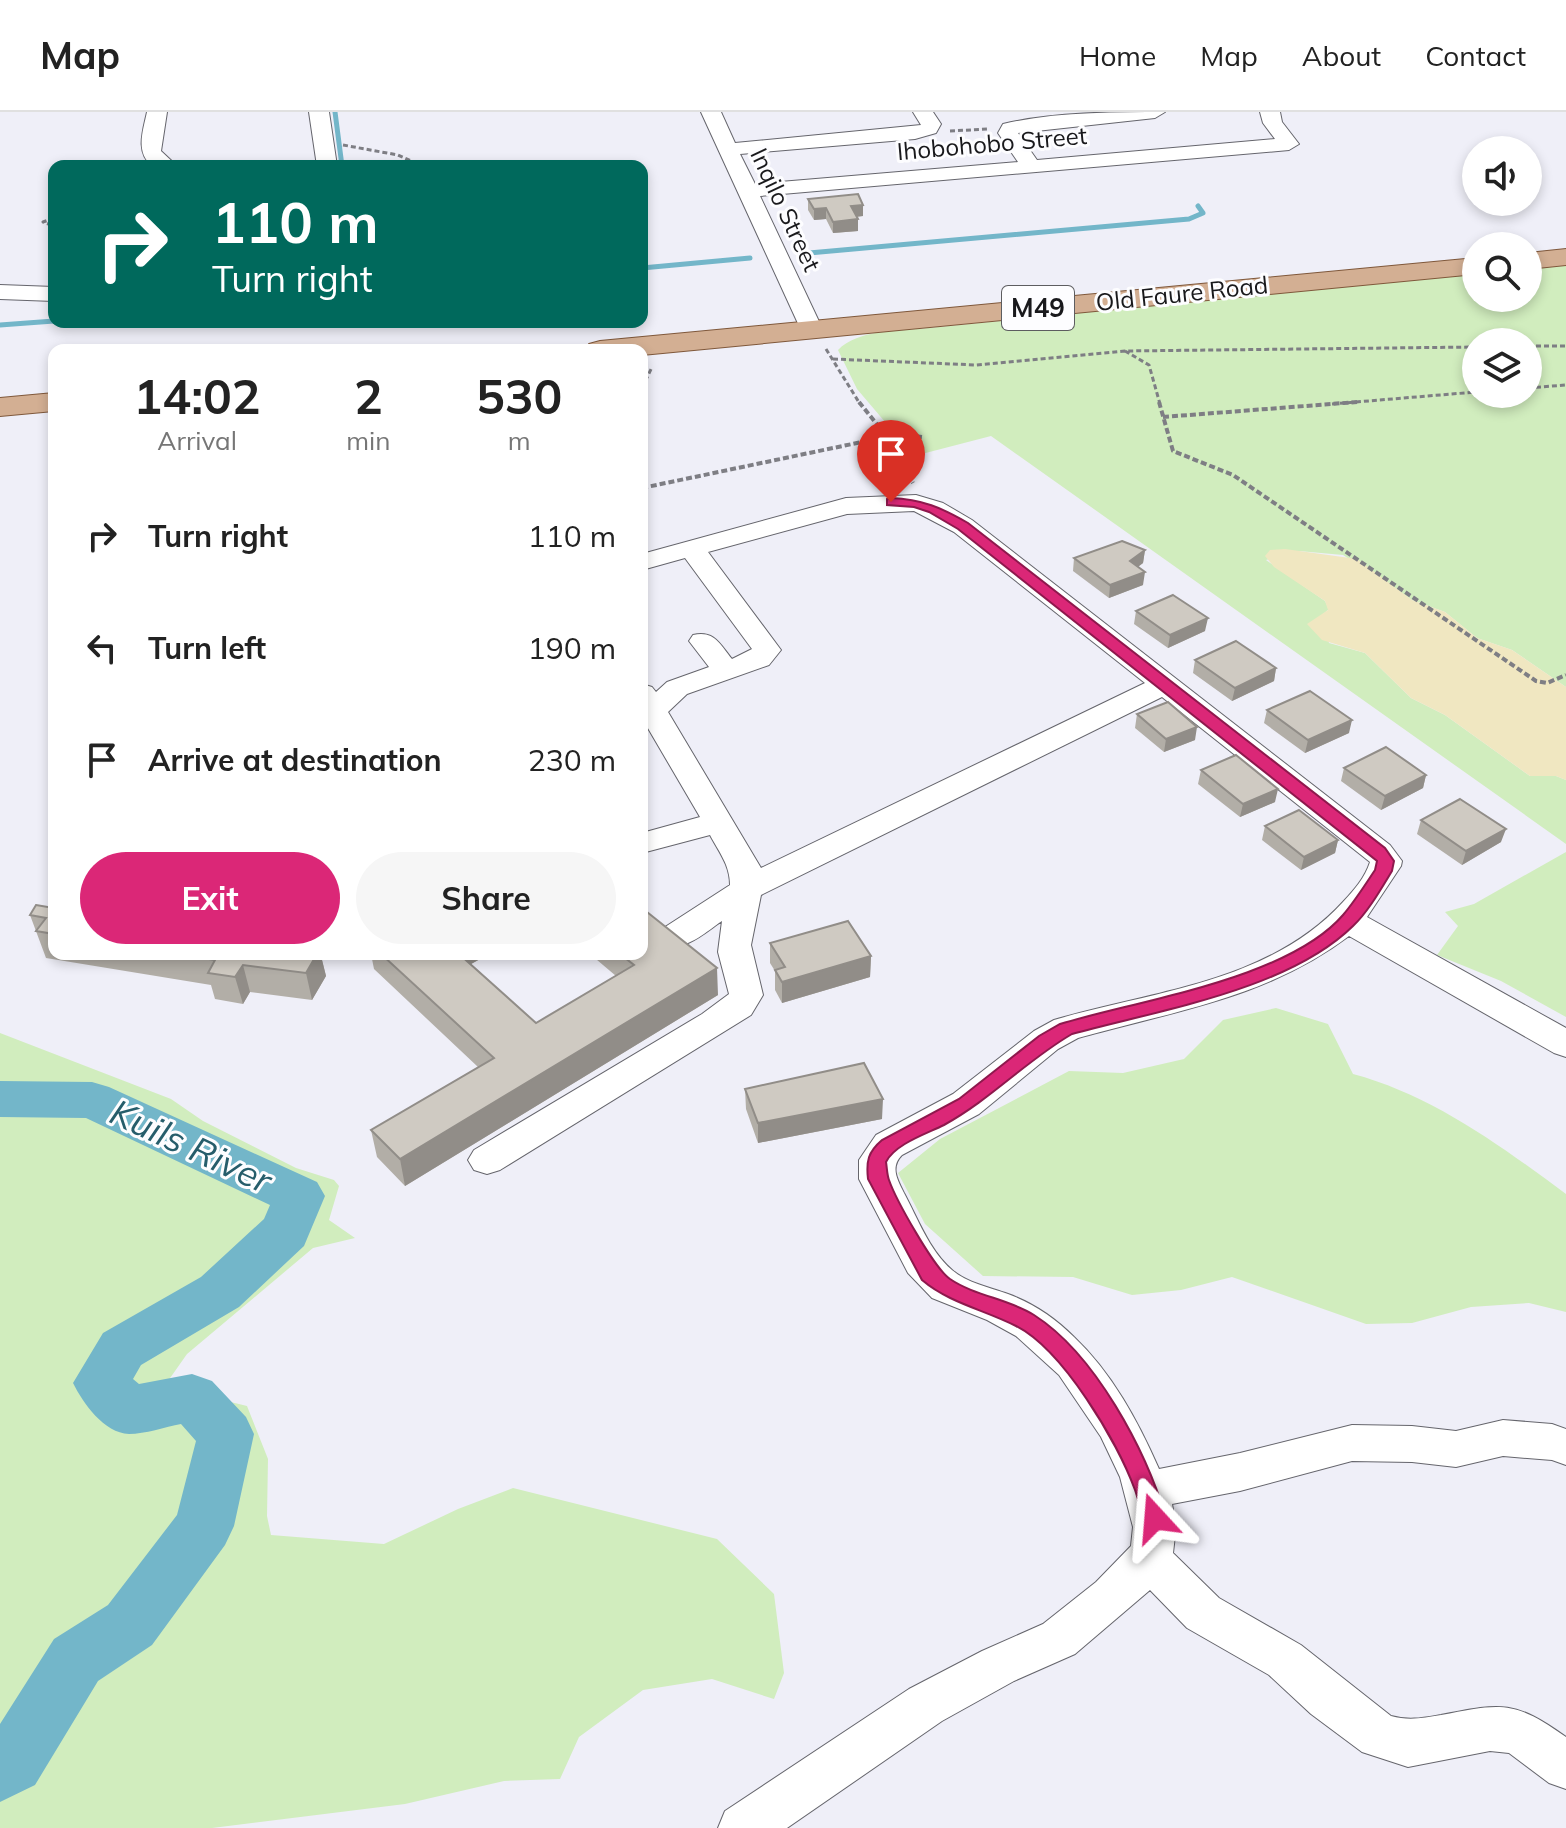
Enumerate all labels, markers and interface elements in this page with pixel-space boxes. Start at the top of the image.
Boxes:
text: Map [40,31,120,79]
text: Home [1079,38,1156,73]
text: Map [1200,38,1258,73]
text: About [1302,38,1381,73]
text: Contact [1425,38,1526,73]
street label: Ihobohobo Street [896,120,1088,166]
map controls [1462,136,1542,408]
button: sound [1462,136,1542,216]
street label: Inqilo Street [744,143,827,276]
text: 110 m [212,187,379,257]
icon: right [80,192,184,296]
button: search [1462,232,1542,312]
text: Turn right [212,256,373,301]
street label: Old Faure Road [1094,269,1269,317]
road number: M49 [1002,286,1074,330]
button: layers [1462,328,1542,408]
text: 14:02 [134,366,261,426]
text: 2 [354,366,383,426]
text: 530 [476,366,562,426]
pin [857,420,925,502]
text: Arrival [157,424,237,457]
text: min [346,424,390,457]
text: m [508,424,531,457]
icon: arrive [869,432,913,476]
icon: right [80,514,124,558]
text: Turn right [148,517,288,555]
text: 110 m [528,517,616,555]
icon: left [80,626,124,670]
text: Turn left [148,629,266,667]
text: 190 m [528,629,616,667]
icon: arrive [80,738,124,782]
text: Arrive at destination [148,741,442,779]
text: 230 m [528,741,616,779]
button: Exit [80,852,340,944]
button: Share [356,852,616,944]
water label: Kuils River [103,1089,281,1203]
position arrow [1113,1476,1197,1560]

